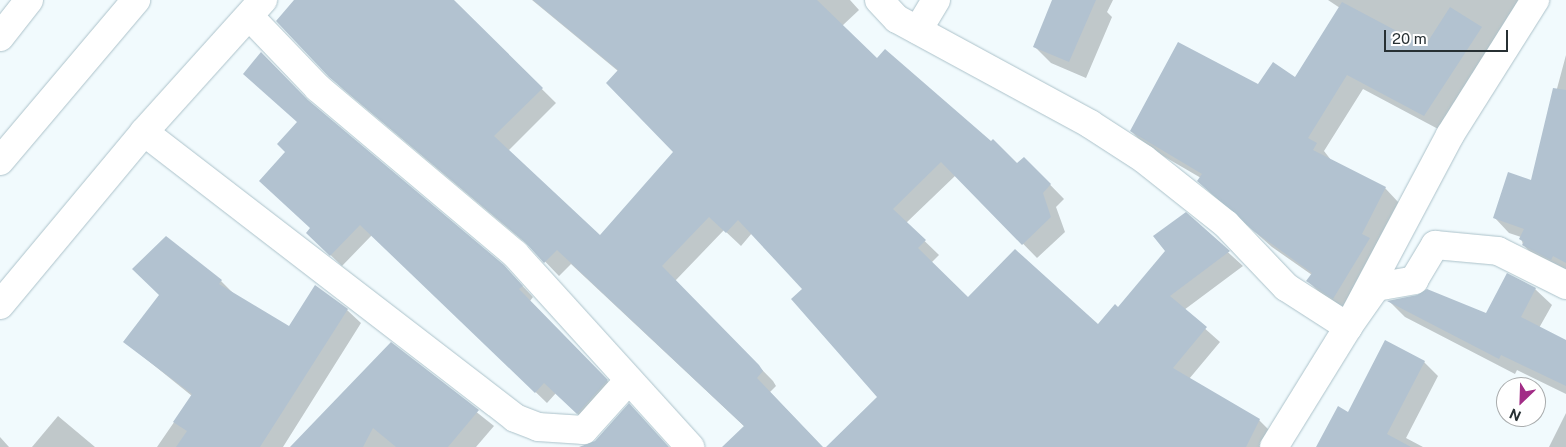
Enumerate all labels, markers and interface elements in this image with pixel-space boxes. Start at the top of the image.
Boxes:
scale bar [1386,20,1510,52]
text: 20 m [1392,30,1427,47]
north arrow [1496,377,1546,427]
text: N [1507,405,1524,424]

